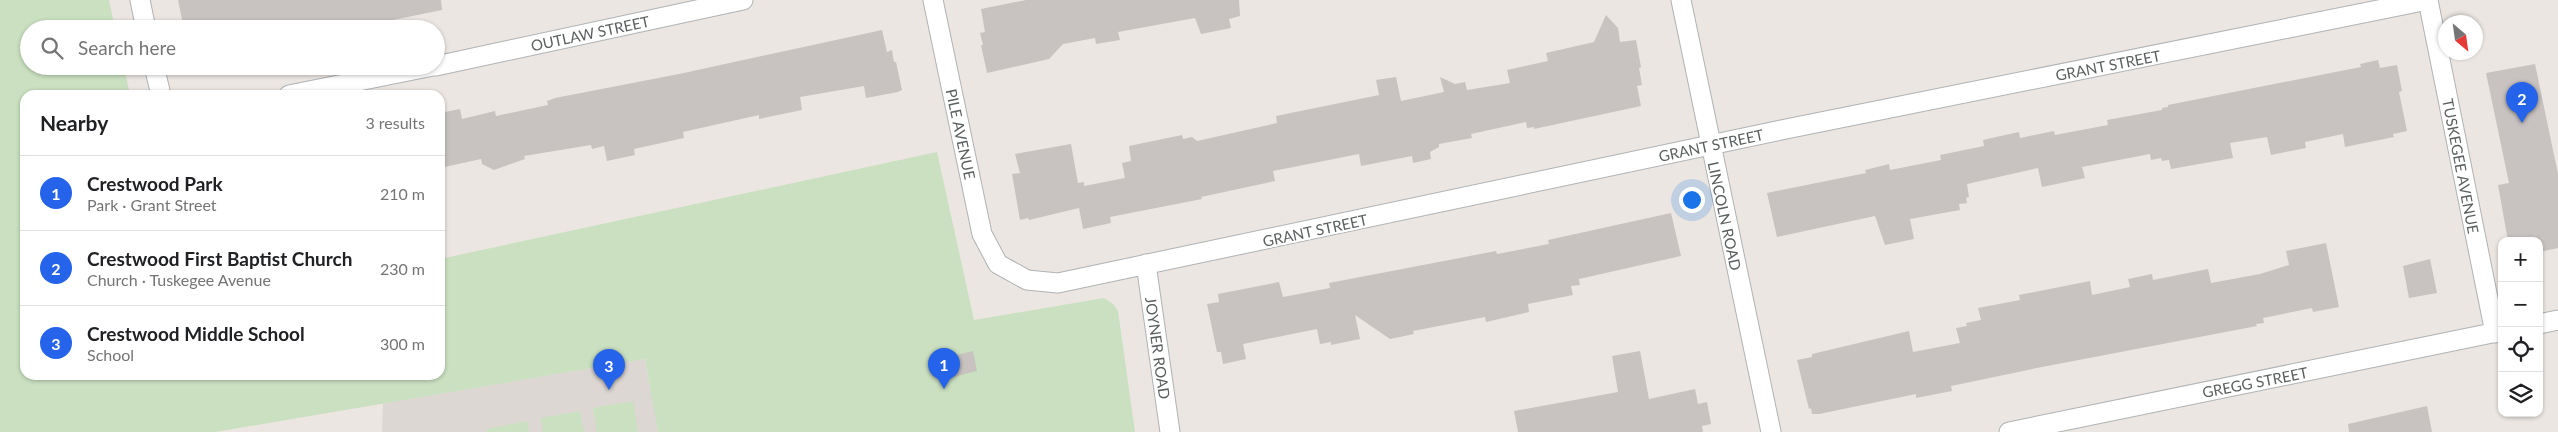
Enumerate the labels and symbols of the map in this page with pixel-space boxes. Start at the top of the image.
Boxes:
street label: OUTLAW STREET [529,12,651,54]
north arrow [2438,15,2483,60]
street label: GRANT STREET [2054,46,2162,84]
pin: 2 [2506,82,2538,123]
street label: PILE AVENUE [943,87,979,181]
street label: TUSKEGEE AVENUE [2439,97,2483,235]
street label: GRANT STREET [1657,125,1765,165]
street label: LINCOLN ROAD [1705,160,1745,272]
your location [1679,187,1705,213]
street label: GRANT STREET [1261,210,1369,250]
street label: JOYNER ROAD [1142,296,1174,400]
pin: 1 [928,348,960,389]
pin: 3 [593,349,625,390]
street label: GREGG STREET [2201,363,2309,401]

